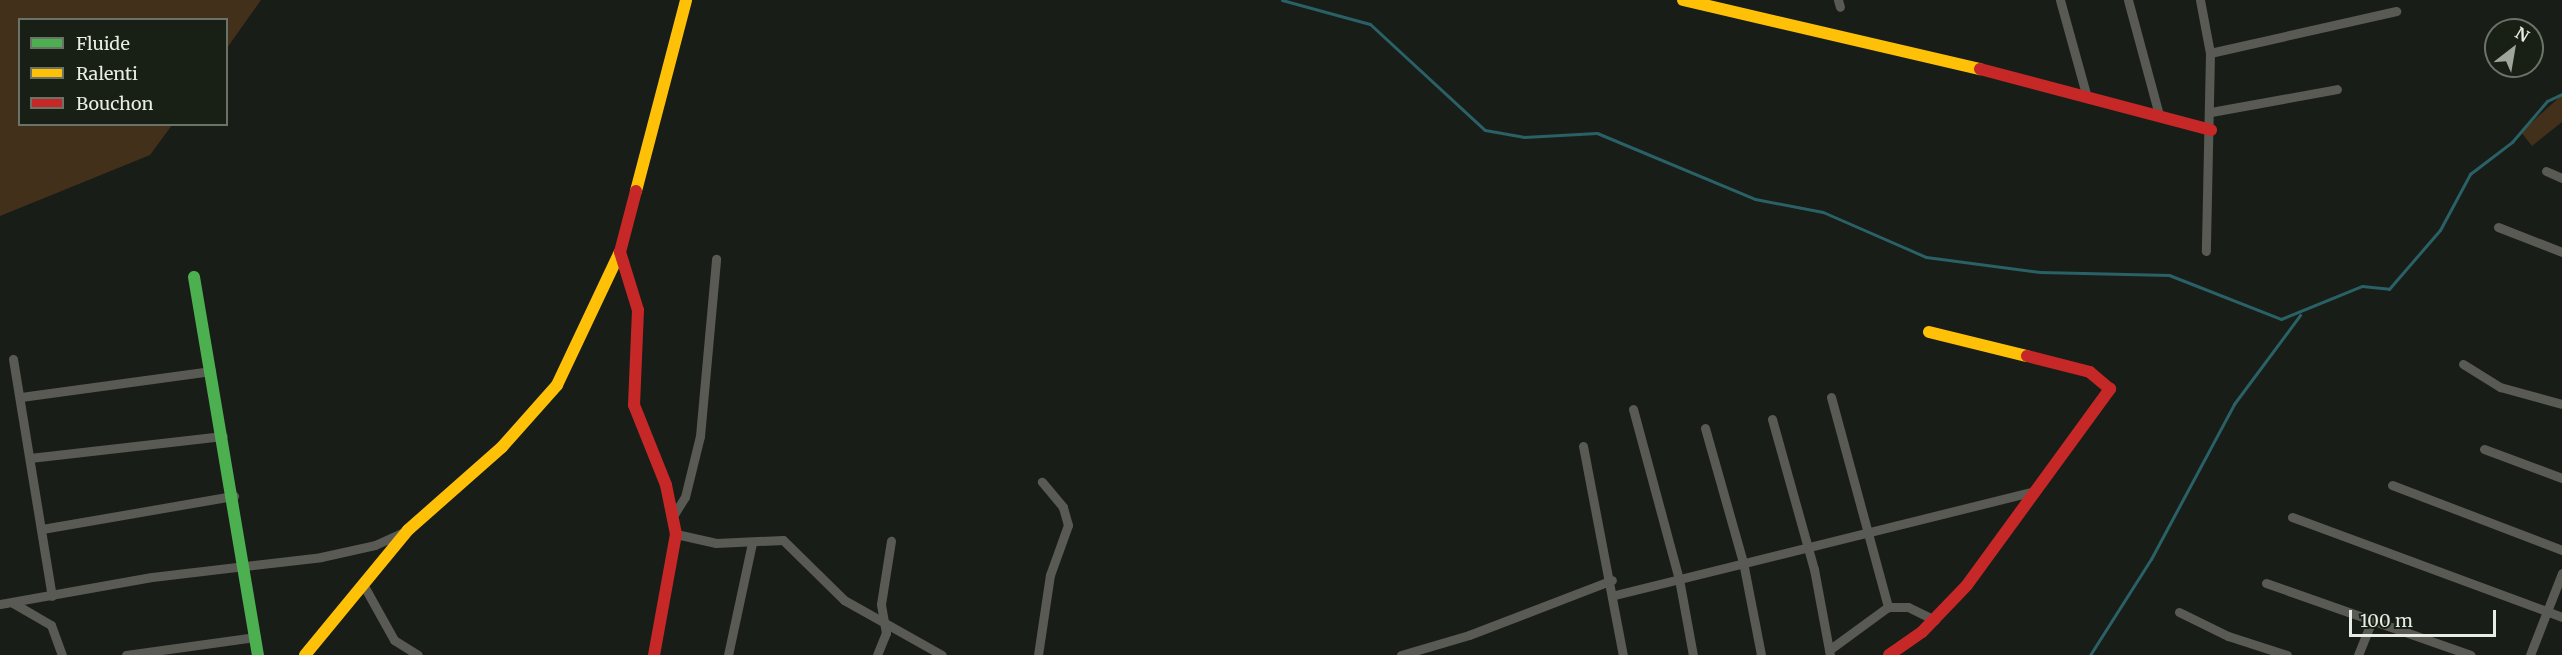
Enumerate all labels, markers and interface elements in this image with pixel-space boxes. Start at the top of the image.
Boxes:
legend [18,18,228,126]
north arrow [2484,18,2544,78]
text: N [2512,22,2533,46]
text: Fluide [76,32,130,55]
text: Ralenti [76,62,138,85]
text: Bouchon [76,92,153,115]
scale bar [2352,598,2499,636]
text: 100 m [2360,609,2413,632]

